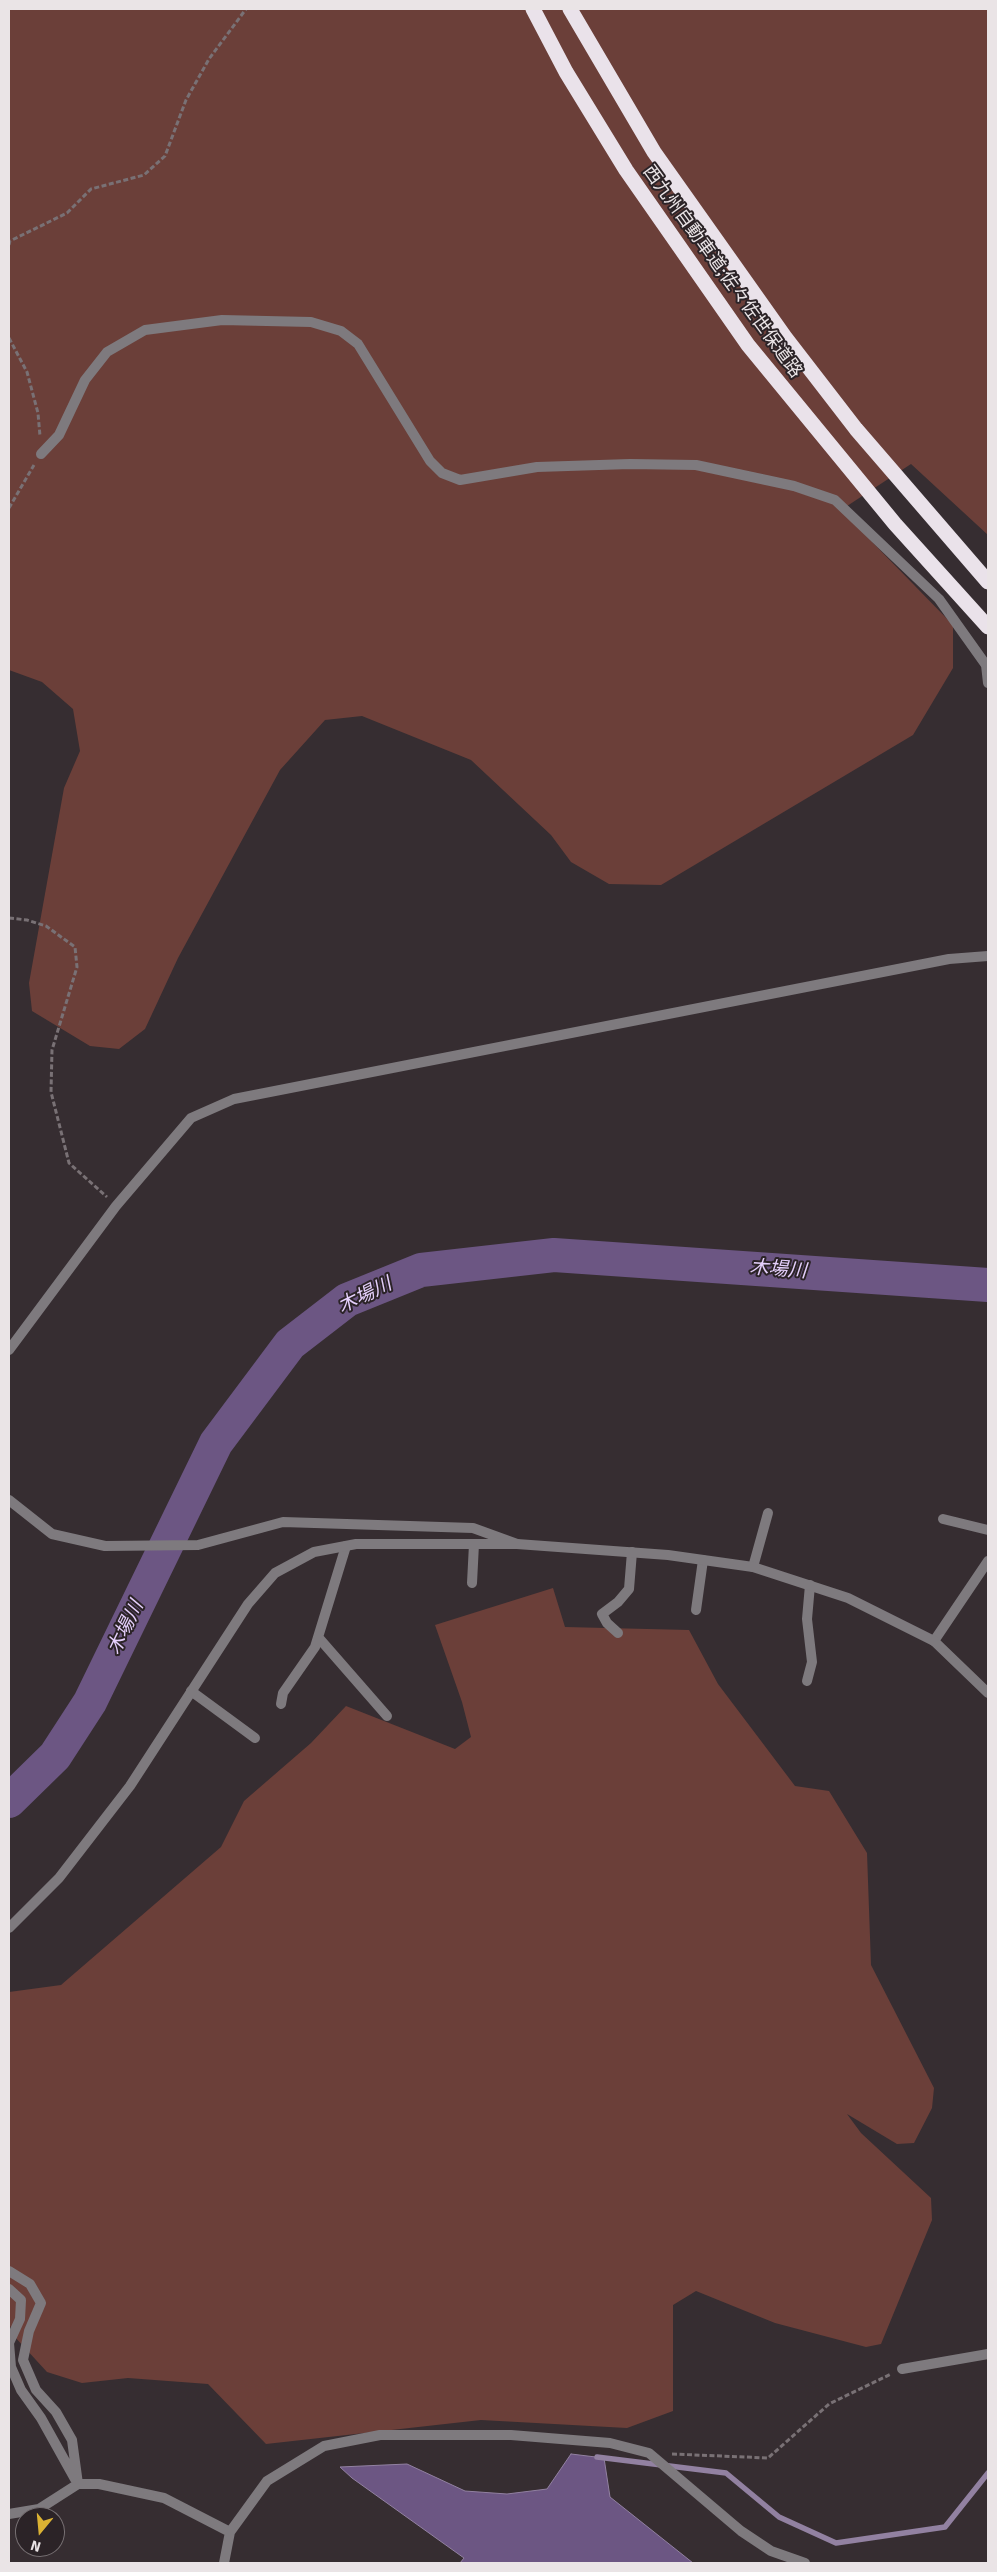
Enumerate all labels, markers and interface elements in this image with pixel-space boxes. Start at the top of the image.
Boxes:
street label: 西九州自動車道;佐々佐世保道路 [638,162,806,382]
water label: 木場川 [749,1257,807,1283]
water label: 木場川 [334,1273,396,1319]
water label: 木場川 [103,1597,149,1659]
north arrow [15,2507,65,2557]
text: N [29,2536,43,2555]

